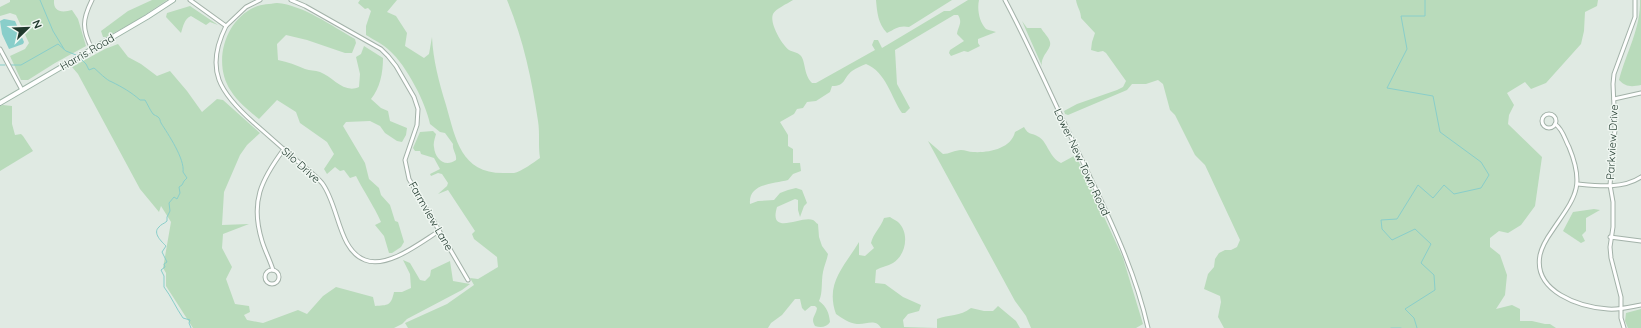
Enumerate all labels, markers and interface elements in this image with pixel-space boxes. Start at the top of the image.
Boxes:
north arrow [8,8,48,48]
text: N [29,18,45,31]
street label: Harris Road [57,31,117,73]
street label: Parkview Drive [1603,104,1621,180]
street label: Lower New Town Road [1051,106,1113,218]
street label: Silo Drive [279,144,323,186]
street label: Farmview Lane [406,179,456,253]

